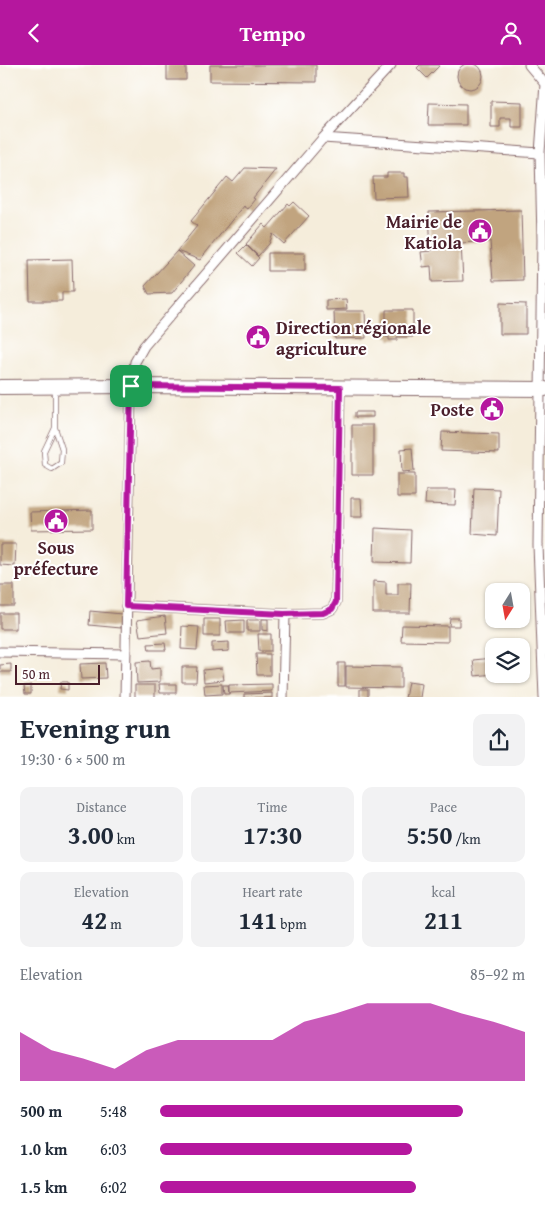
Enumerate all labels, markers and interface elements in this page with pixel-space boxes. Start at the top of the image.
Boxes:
text: Tempo [240,17,306,49]
icon: back [20,19,48,47]
icon: person [497,19,525,47]
place label: Mairie de Katiola [386,208,463,256]
public building icon: Mairie de Katiola [467,218,493,244]
place label: Direction régionale agriculture [276,314,431,362]
public building icon: Direction régionale agriculture [245,324,271,350]
pin [110,365,152,407]
icon: arrive [117,372,145,400]
place label: Poste [431,396,474,423]
public building icon: Poste [479,396,505,422]
public building icon: Sous préfecture [43,508,69,534]
place label: Sous préfecture [14,534,99,582]
north arrow [485,583,530,627]
map controls [485,583,530,683]
button: layers [485,638,530,683]
scale bar [15,663,100,686]
text: 50 m [22,664,50,684]
text: Evening run [20,707,171,748]
button: share [473,714,525,766]
text: 19:30 · 6 × 500 m [20,747,125,771]
text: Distance [76,797,127,817]
text: Time [258,797,287,817]
text: Pace [430,797,457,817]
text: 3.00 [68,817,114,853]
text: 17:30 [243,817,302,853]
text: 5:50 [406,817,452,853]
text: km [114,829,135,849]
text: /km [452,829,481,849]
text: Elevation [74,882,129,902]
text: Heart rate [242,882,303,902]
text: kcal [432,882,455,902]
text: 42 [81,902,107,938]
text: 141 [238,902,277,938]
text: 211 [424,902,463,938]
text: m [107,914,122,934]
text: bpm [277,914,307,934]
text: Elevation [20,962,83,986]
text: 85–92 m [470,962,525,986]
text: 500 m [20,1099,62,1123]
text: 5:48 [100,1099,127,1123]
text: 1.0 km [20,1137,67,1161]
text: 6:03 [100,1137,127,1161]
text: 1.5 km [20,1175,67,1199]
text: 6:02 [100,1175,127,1199]

